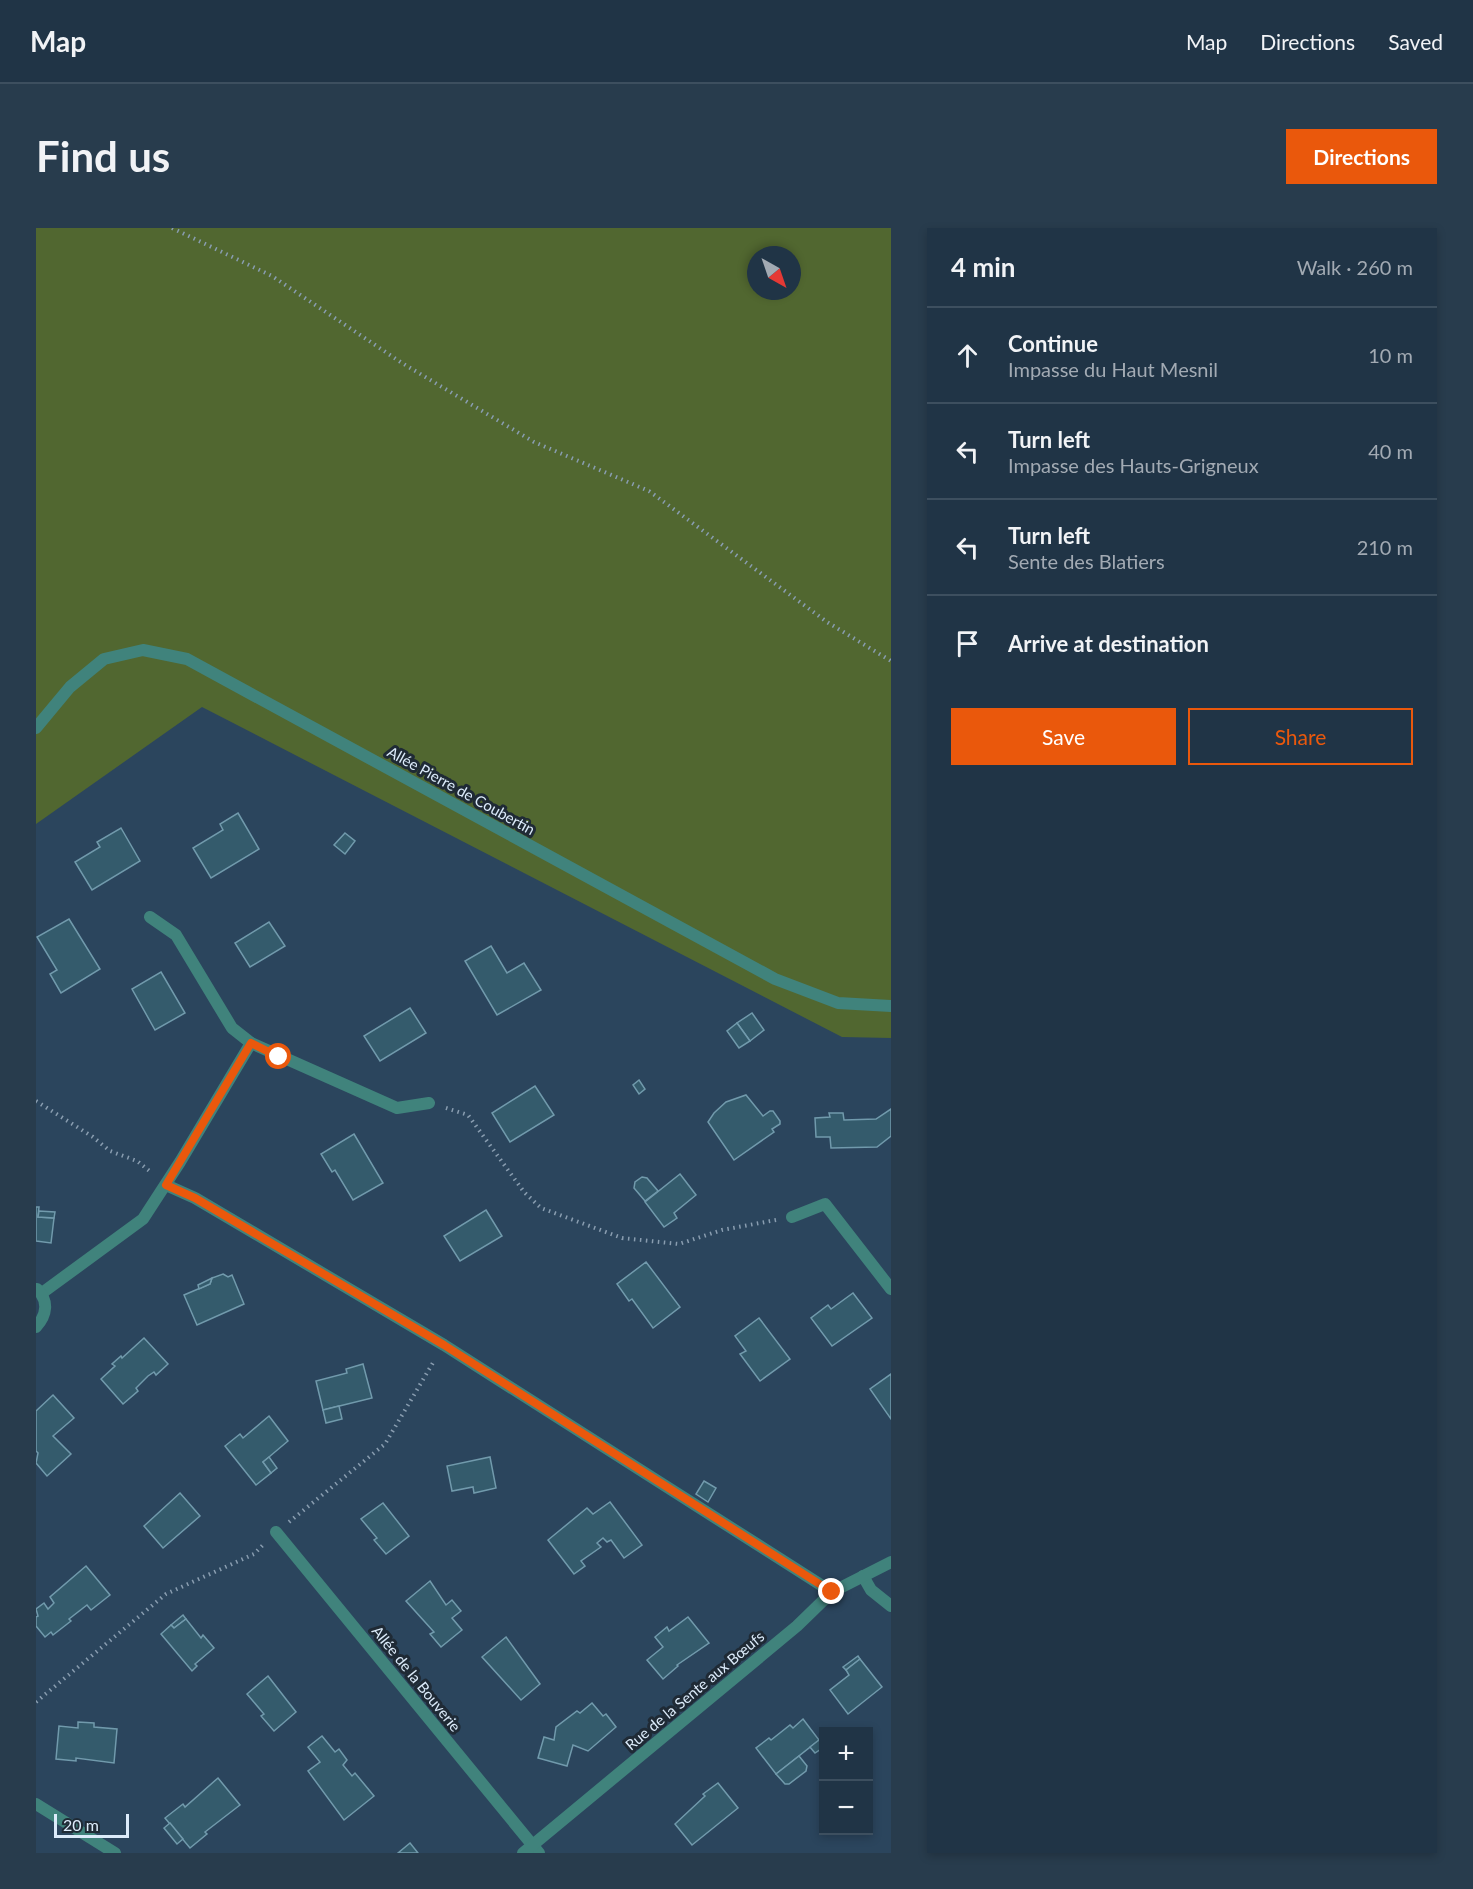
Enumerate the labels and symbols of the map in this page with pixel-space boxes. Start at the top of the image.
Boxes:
north arrow [747,246,801,300]
street label: Allée Pierre de Coubertin [385,742,538,838]
route start [265,1043,291,1069]
route end [818,1578,844,1604]
street label: Allée de la Bouverie [369,1622,465,1735]
street label: Rue de la Sente aux Bœufs [621,1627,767,1754]
scale bar [54,1811,129,1838]

